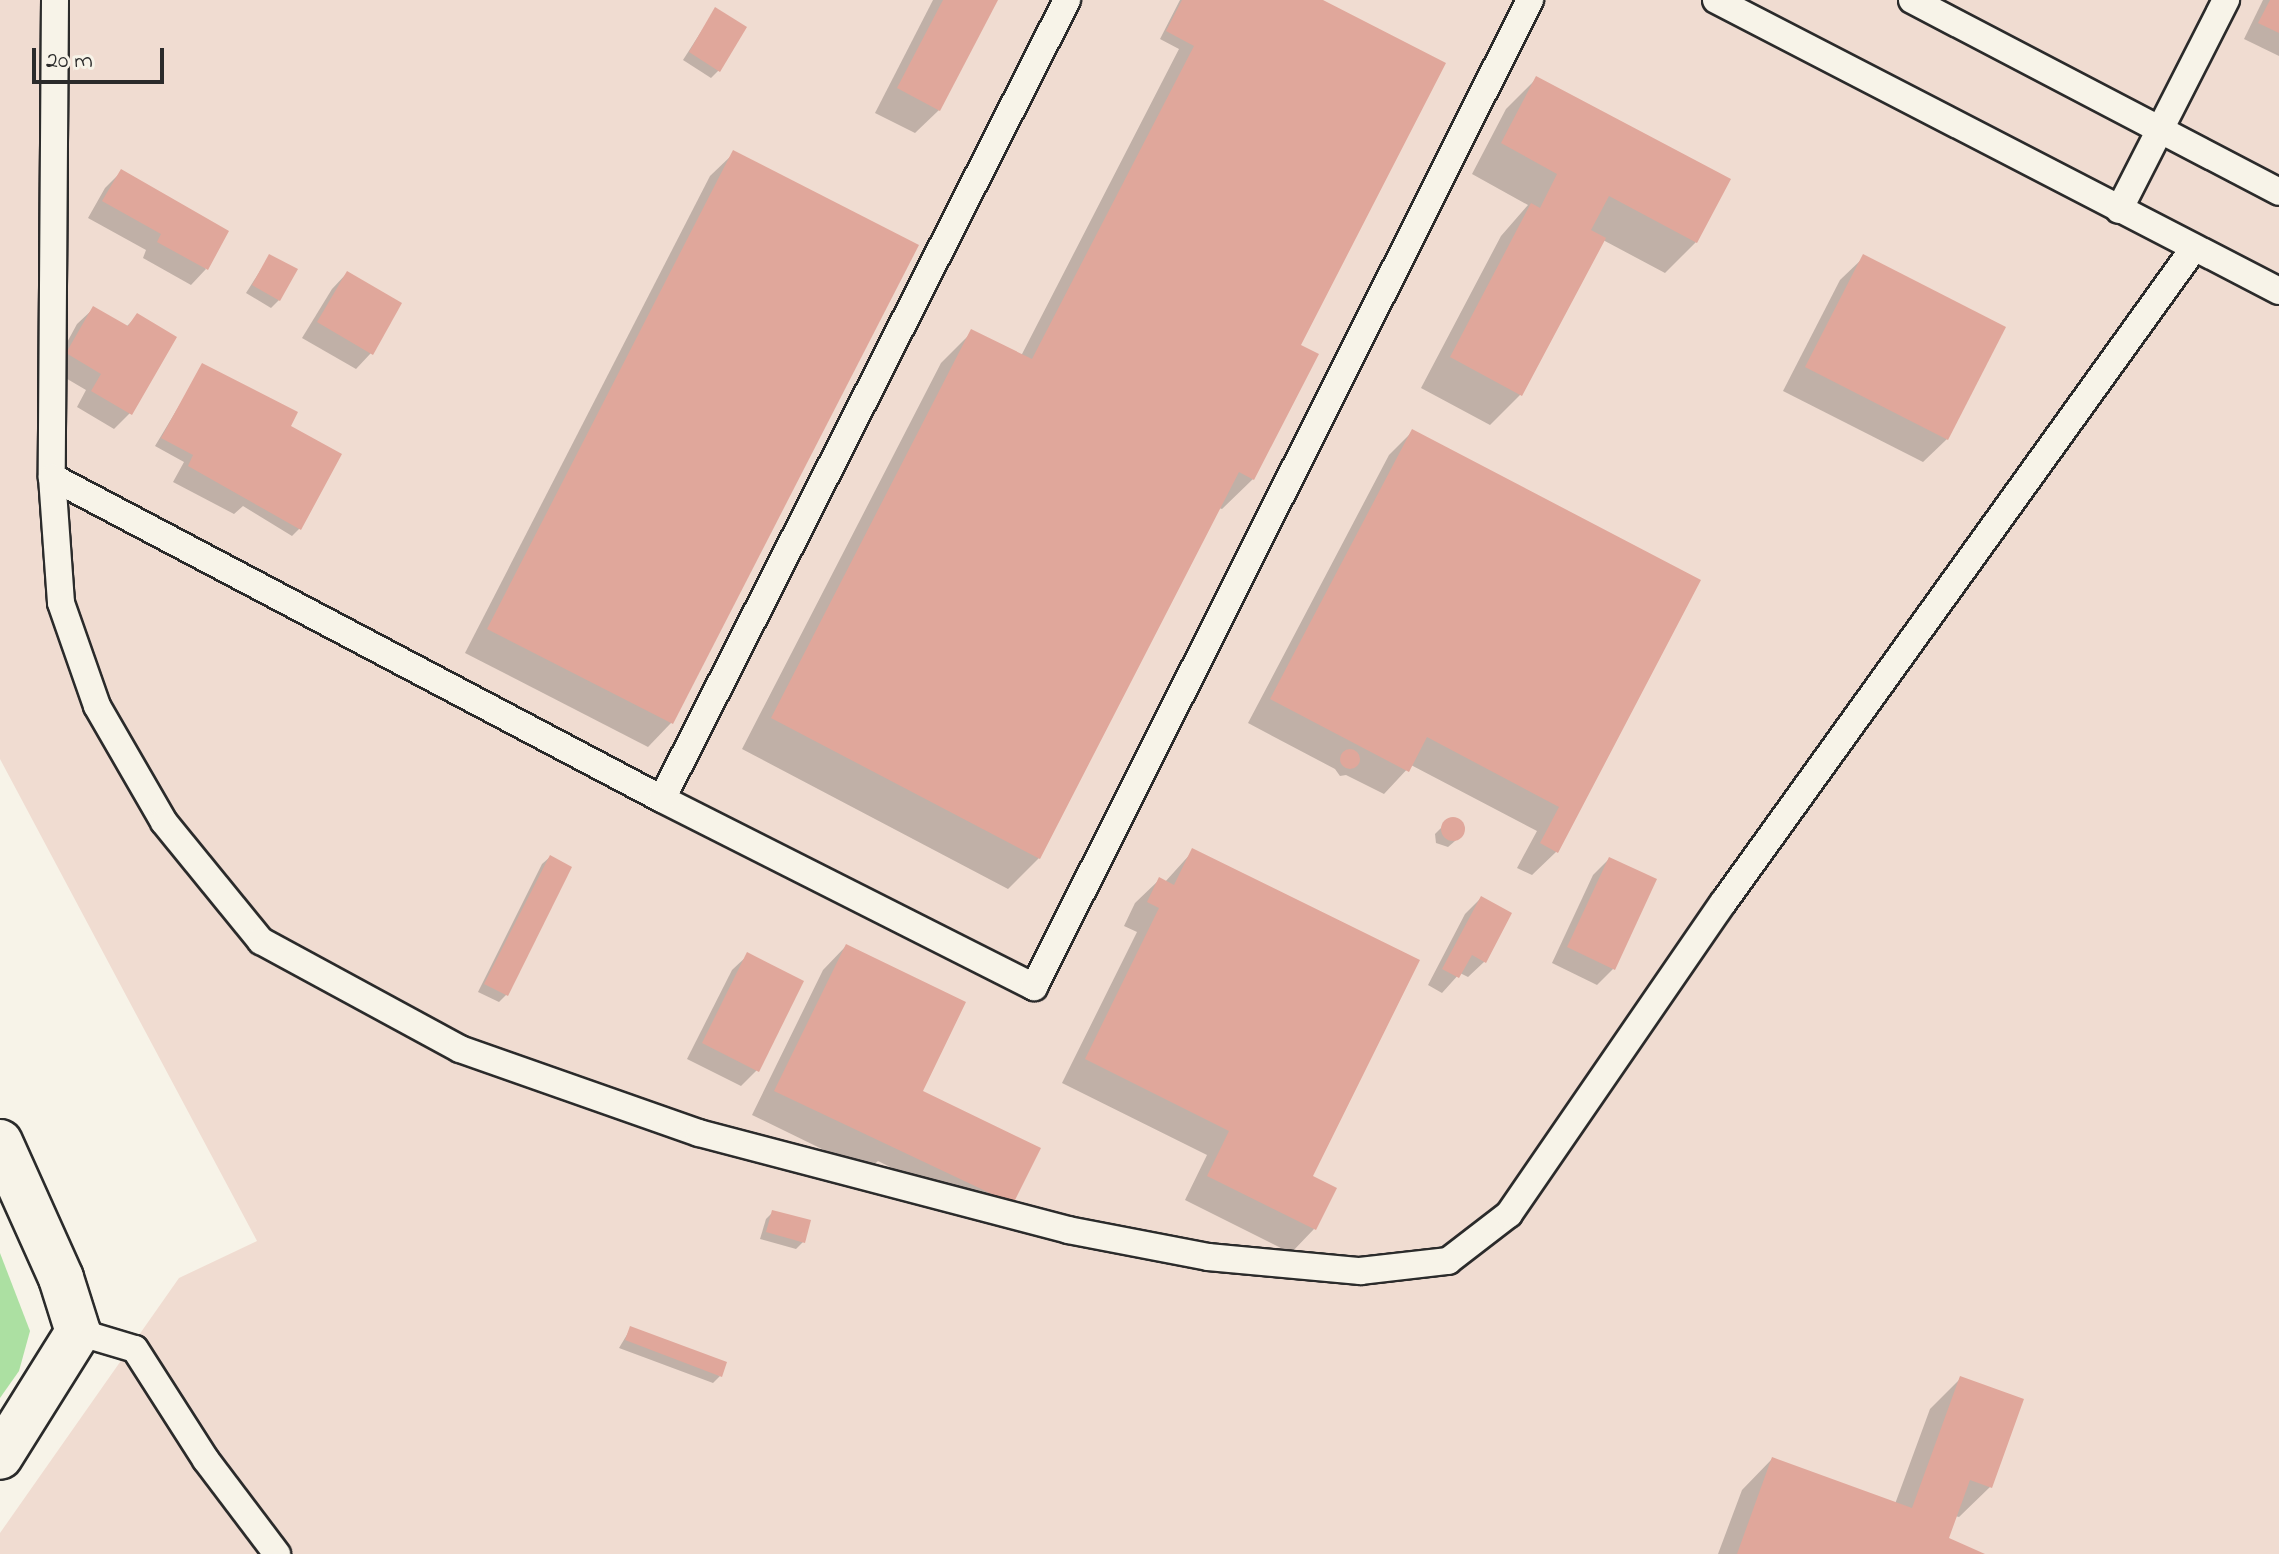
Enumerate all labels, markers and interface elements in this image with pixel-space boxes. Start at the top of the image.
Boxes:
scale bar [36,32,168,82]
text: 20 m [46,44,93,79]

